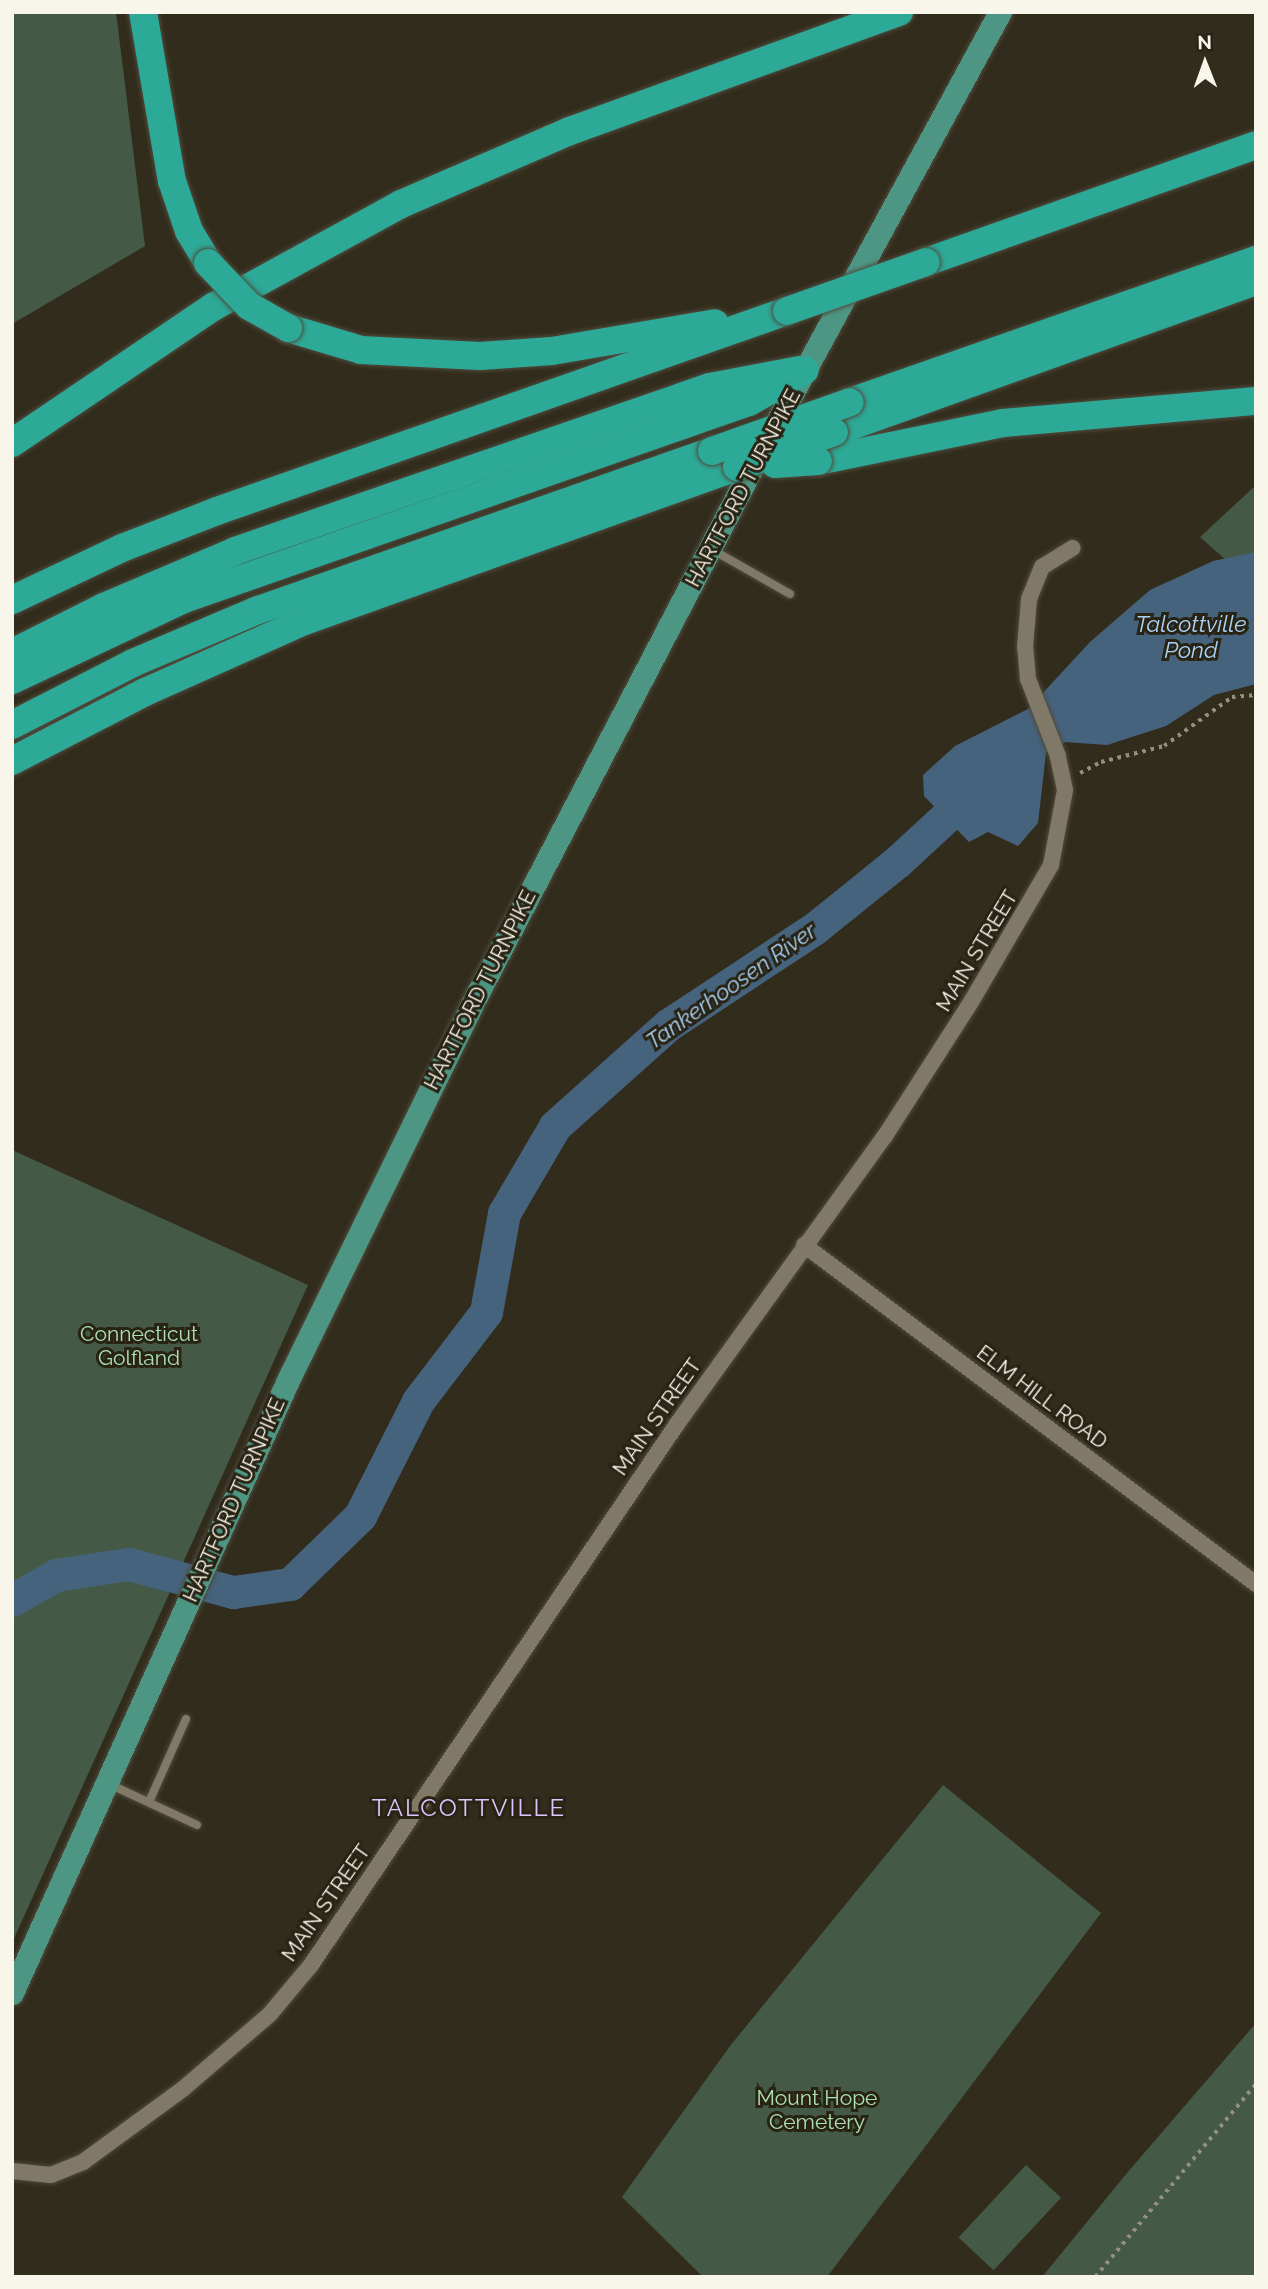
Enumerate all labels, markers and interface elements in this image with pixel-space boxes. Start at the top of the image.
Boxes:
north arrow [1170,28,1240,98]
text: N [1197,31,1212,53]
street label: HARTFORD TURNPIKE [680,384,806,592]
water label: Talcottville Pond [1135,610,1247,664]
street label: HARTFORD TURNPIKE [419,886,541,1094]
street label: MAIN STREET [931,886,1023,1016]
water label: Tankerhoosen River [641,917,821,1055]
park label: Connecticut Golfland [80,1321,198,1371]
street label: ELM HILL ROAD [972,1340,1112,1454]
street label: MAIN STREET [607,1354,707,1480]
street label: HARTFORD TURNPIKE [178,1394,290,1606]
district label: TALCOTTVILLE [373,1794,565,1822]
street label: MAIN STREET [276,1840,376,1966]
park label: Mount Hope Cemetery [757,2085,877,2135]

